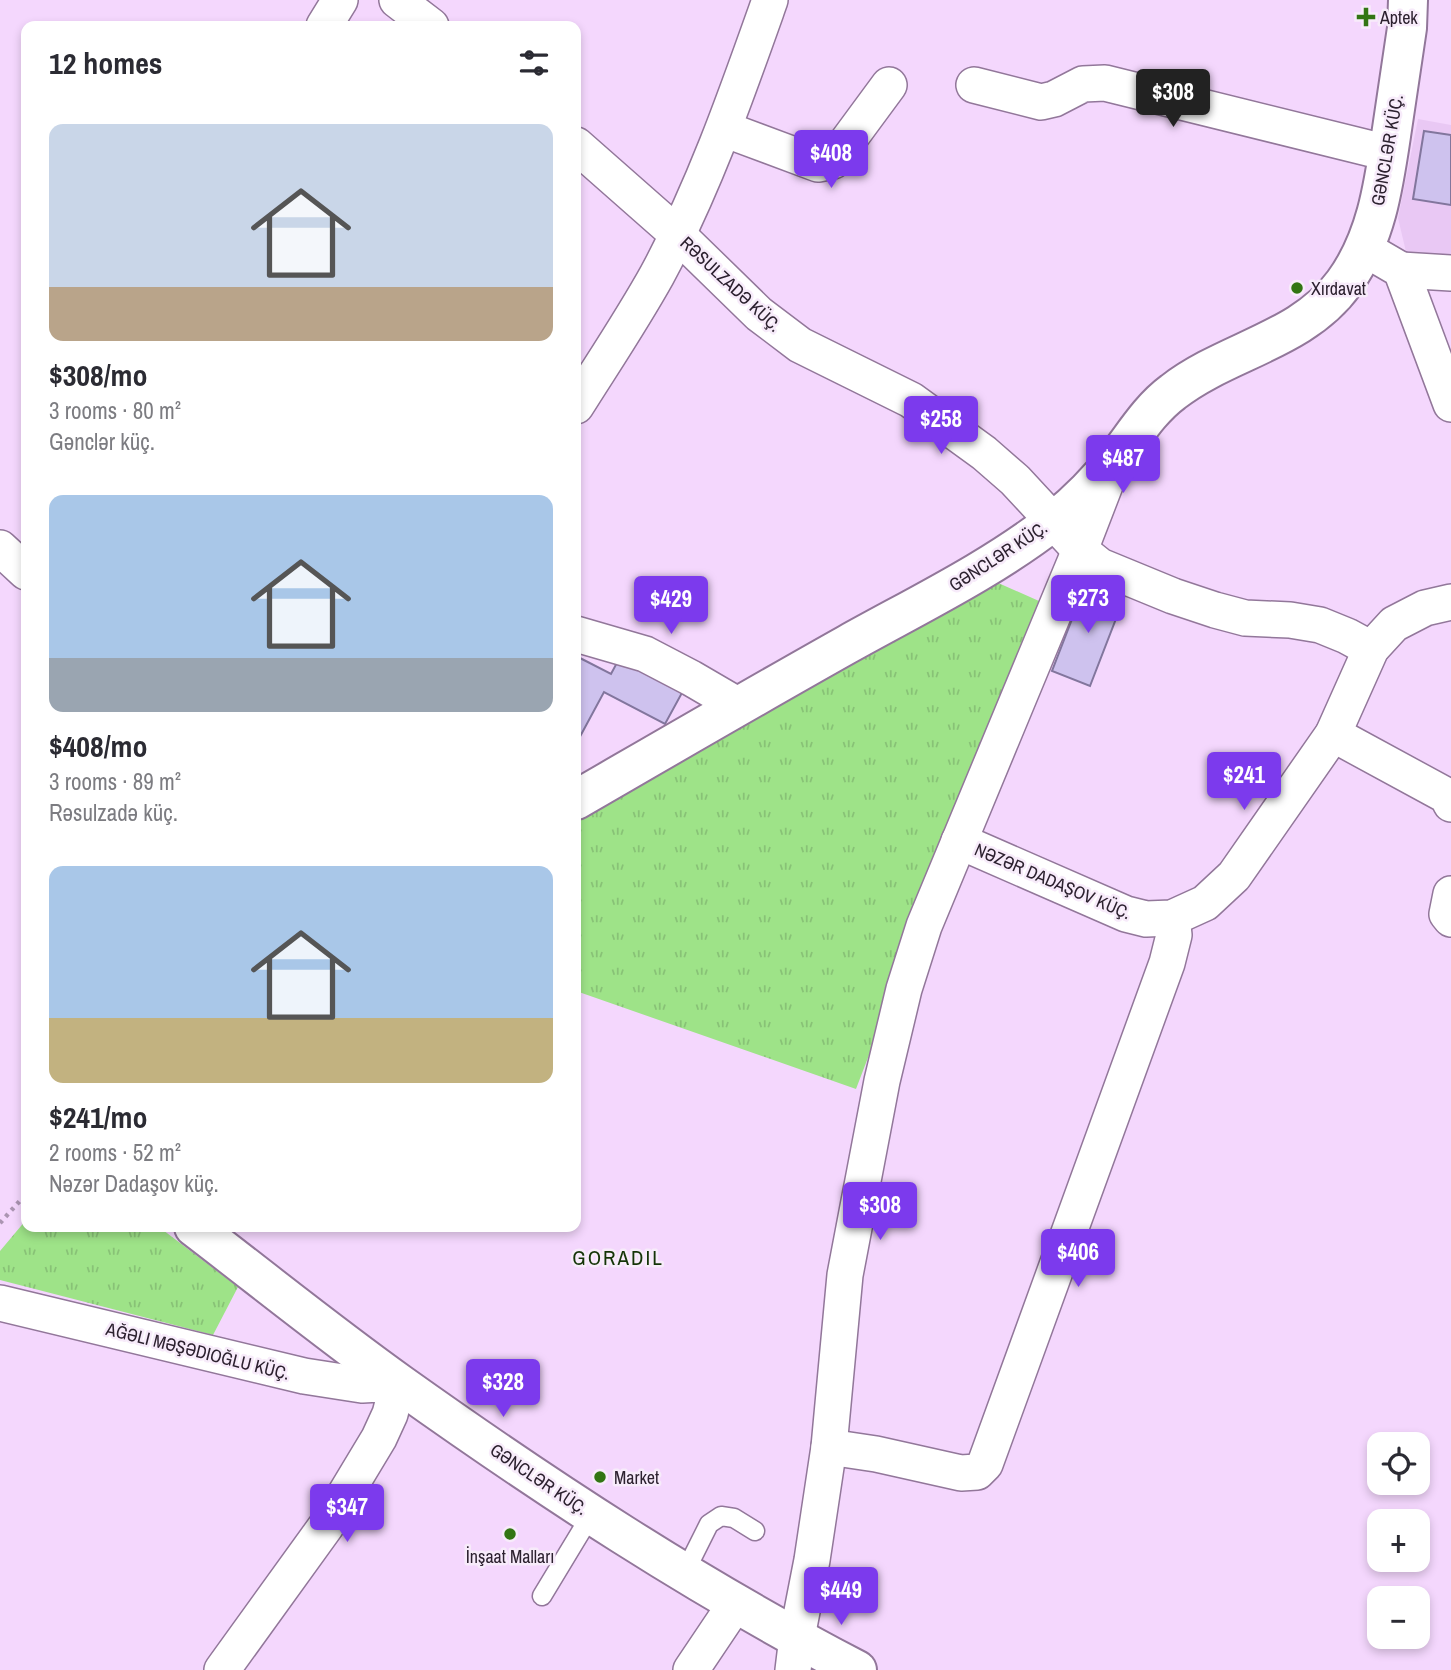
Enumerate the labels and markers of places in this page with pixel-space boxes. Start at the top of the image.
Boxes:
place label: Aptek [1379,5,1418,30]
marker: Aptek [1358,9,1374,25]
pin: $308 [1132,69,1214,129]
pin: $408 [790,130,872,190]
place label: Xırdavat [1311,276,1366,301]
marker: Xırdavat [1289,280,1305,296]
pin: $258 [900,396,982,456]
pin: $487 [1082,435,1164,495]
pin: $429 [630,576,712,636]
pin: $273 [1047,576,1129,635]
pin: $241 [1203,752,1285,812]
pin: $308 [839,1182,921,1242]
pin: $406 [1037,1230,1119,1289]
pin: $328 [462,1360,544,1419]
place label: Market [614,1465,659,1490]
marker: Market [592,1469,608,1485]
pin: $347 [306,1484,388,1544]
marker: İnşaat Malları [502,1526,518,1542]
place label: İnşaat Malları [466,1544,554,1569]
pin: $449 [800,1568,882,1627]

